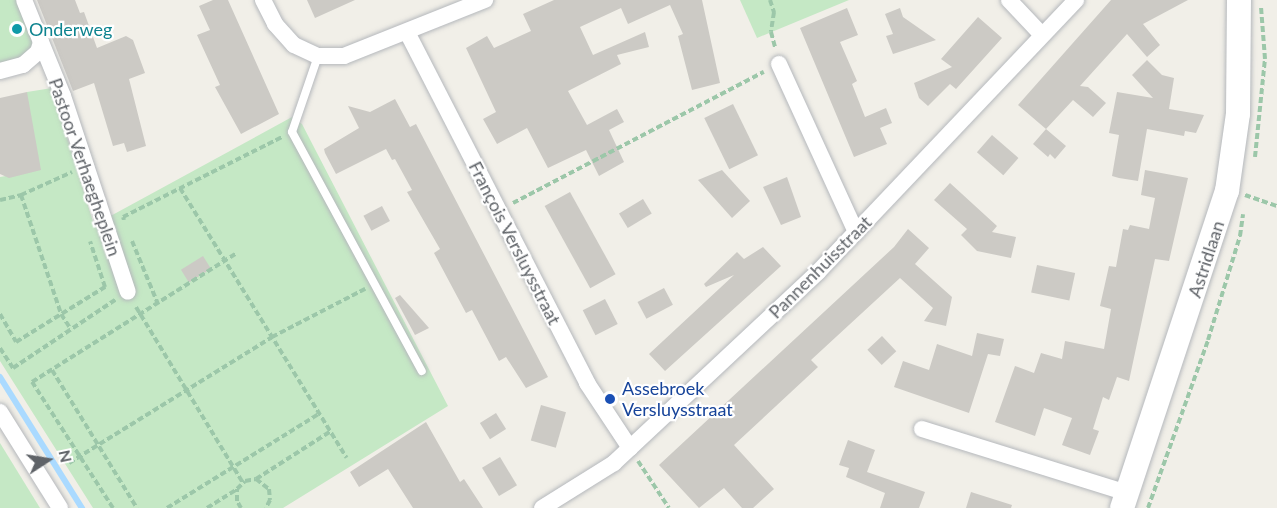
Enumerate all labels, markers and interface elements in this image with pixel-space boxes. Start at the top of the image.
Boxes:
place label: Onderweg [29,18,112,40]
marker: Onderweg [10,22,24,36]
street label: Pastoor Verhaegheplein [44,75,126,259]
street label: François Versluysstraat [464,158,566,328]
street label: Pannenhuisstraat [764,211,876,323]
street label: Astridlaan [1183,218,1229,300]
place label: Assebroek Versluysstraat [622,378,733,420]
marker: Assebroek Versluysstraat [603,392,617,406]
north arrow [18,430,78,490]
text: N [56,448,77,464]

